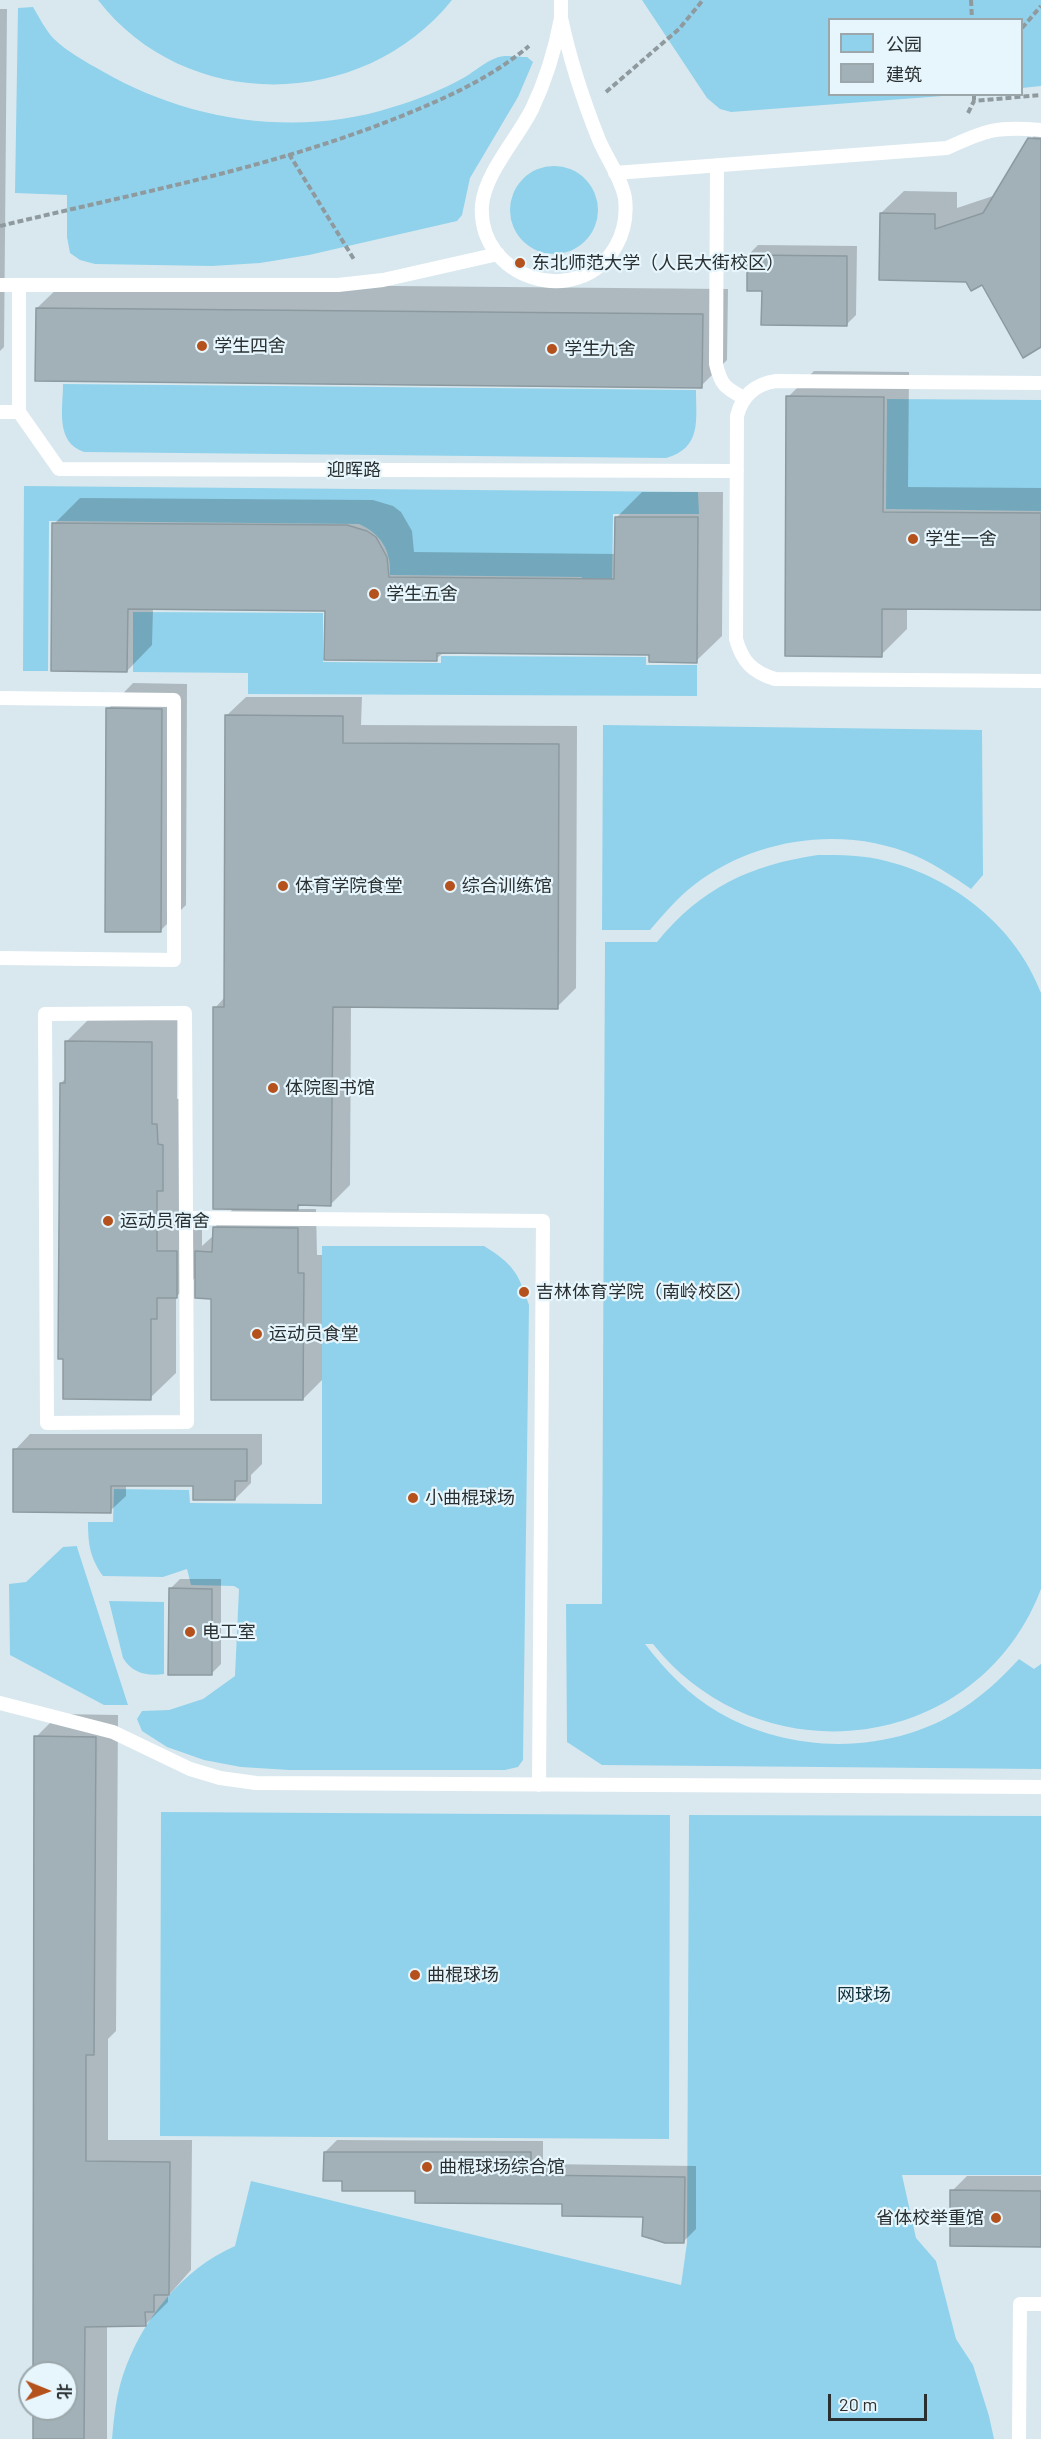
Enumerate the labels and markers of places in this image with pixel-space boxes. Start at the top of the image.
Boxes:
place label: 东北师范大学（人民大街校区） [532,252,784,274]
marker: 东北师范大学（人民大街校区） [513,256,527,270]
place label: 学生四舍 [214,335,286,357]
place label: 学生九舍 [564,338,636,360]
marker: 学生四舍 [195,339,209,353]
marker: 学生九舍 [545,342,559,356]
place label: 学生一舍 [925,528,997,550]
marker: 学生一舍 [906,532,920,546]
place label: 学生五舍 [386,583,458,605]
marker: 学生五舍 [367,587,381,601]
place label: 体育学院食堂 [295,875,403,897]
place label: 综合训练馆 [462,875,552,897]
marker: 体育学院食堂 [276,879,290,893]
marker: 综合训练馆 [443,879,457,893]
place label: 体院图书馆 [285,1077,375,1099]
marker: 体院图书馆 [266,1081,280,1095]
place label: 运动员宿舍 [120,1210,210,1232]
marker: 运动员宿舍 [101,1214,115,1228]
place label: 吉林体育学院（南岭校区） [536,1281,752,1303]
marker: 吉林体育学院（南岭校区） [517,1285,531,1299]
place label: 运动员食堂 [269,1323,359,1345]
marker: 运动员食堂 [250,1327,264,1341]
place label: 小曲棍球场 [425,1487,515,1509]
marker: 小曲棍球场 [406,1491,420,1505]
place label: 电工室 [202,1621,256,1643]
marker: 电工室 [183,1625,197,1639]
place label: 曲棍球场 [427,1964,499,1986]
marker: 曲棍球场 [408,1968,422,1982]
place label: 曲棍球场综合馆 [439,2156,565,2178]
marker: 曲棍球场综合馆 [420,2160,434,2174]
place label: 省体校举重馆 [876,2207,984,2229]
marker: 省体校举重馆 [989,2211,1003,2225]

